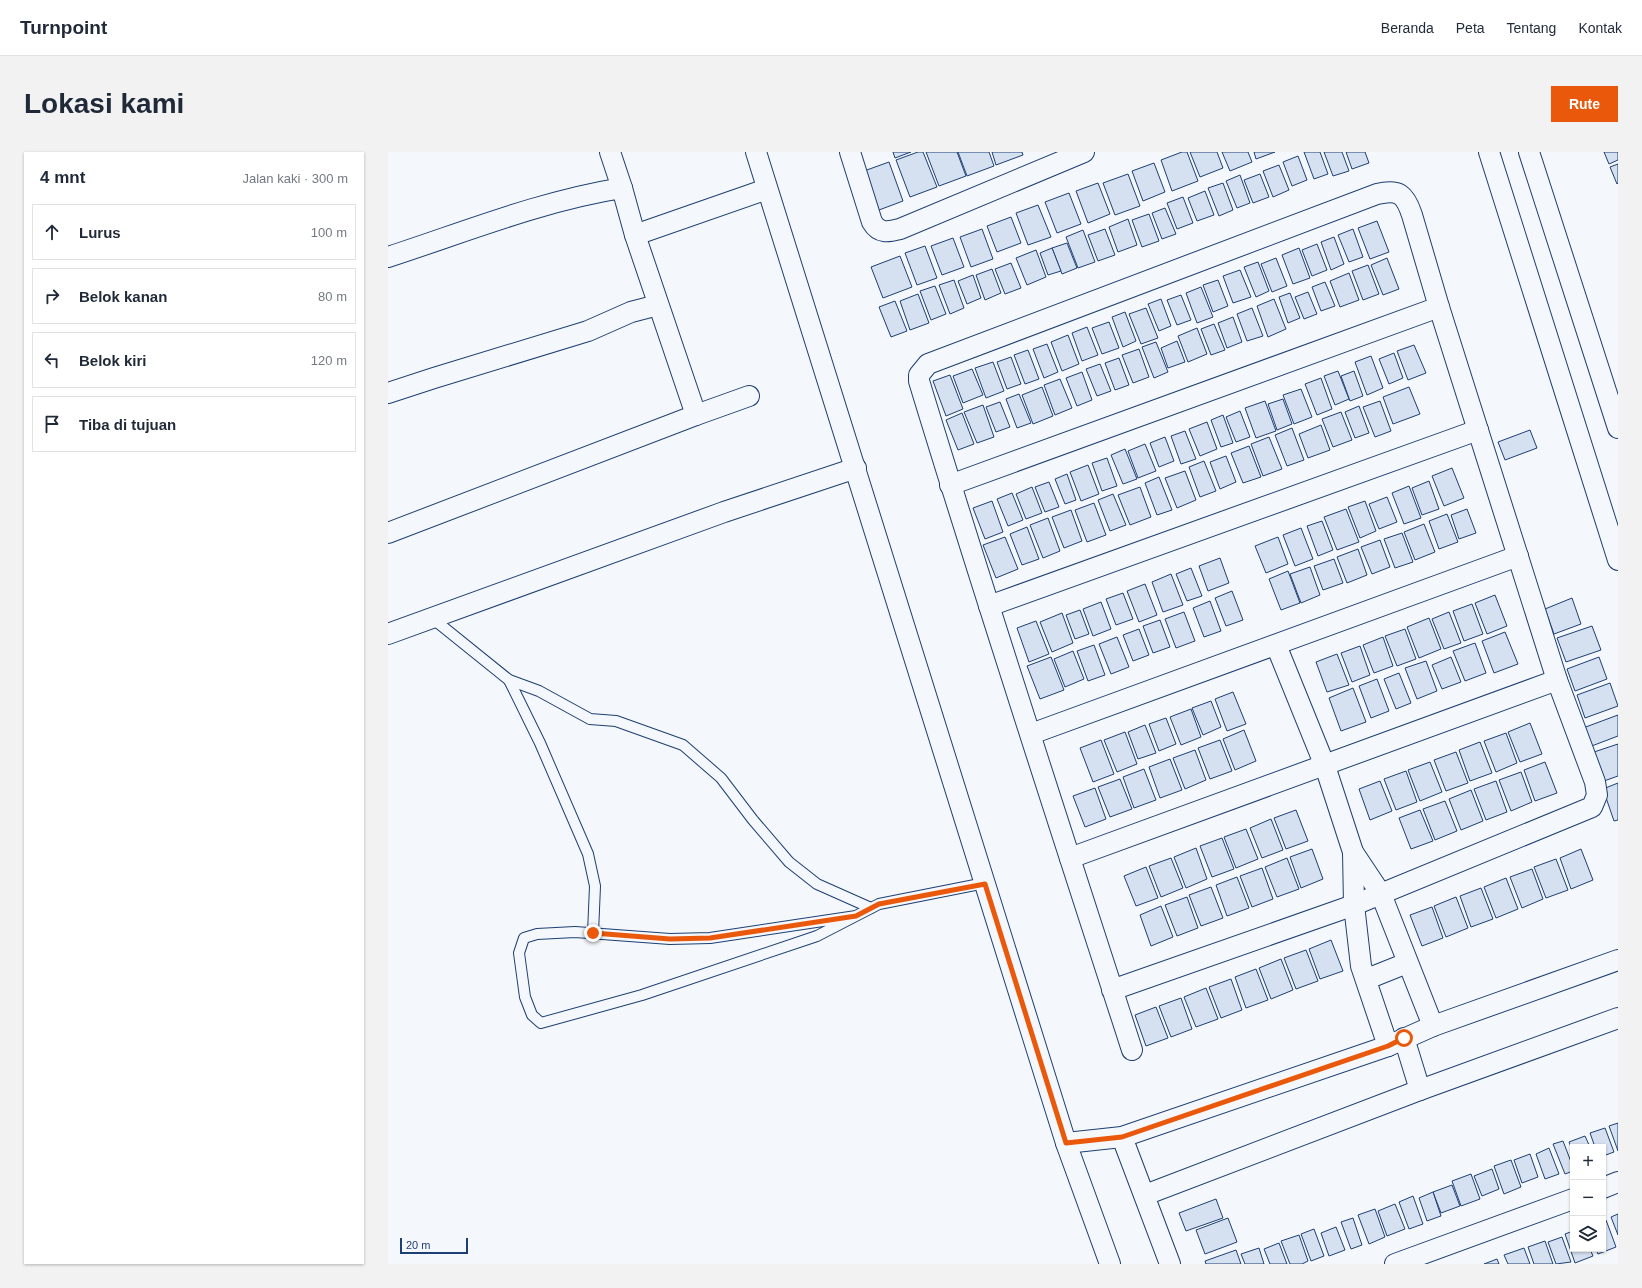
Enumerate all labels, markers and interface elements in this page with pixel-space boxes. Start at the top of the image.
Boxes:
text: Turnpoint [20,17,107,38]
text: Beranda [1381,20,1434,36]
text: Peta [1456,20,1485,36]
text: Tentang [1507,20,1556,36]
text: Kontak [1578,20,1622,36]
button: Rute [1551,86,1618,122]
text: Lokasi kami [24,88,184,119]
text: 4 mnt [40,168,85,187]
text: Jalan kaki · 300 m [243,171,348,186]
icon: ahead [41,221,63,243]
text: Lurus [79,224,121,241]
text: 100 m [311,225,347,240]
icon: right [41,285,63,307]
text: Belok kanan [79,288,167,305]
text: 80 m [318,289,347,304]
icon: left [41,349,63,371]
text: Belok kiri [79,352,147,369]
text: 120 m [311,353,347,368]
icon: arrive [41,413,63,435]
text: Tiba di tujuan [79,416,176,433]
route end [584,924,602,942]
route start [1395,1029,1413,1047]
map controls [1570,1144,1606,1252]
button: + [1570,1144,1606,1180]
button: − [1570,1180,1606,1216]
button: layers [1570,1216,1606,1252]
scale bar [400,1236,468,1255]
text: 20 m [406,1239,430,1251]

